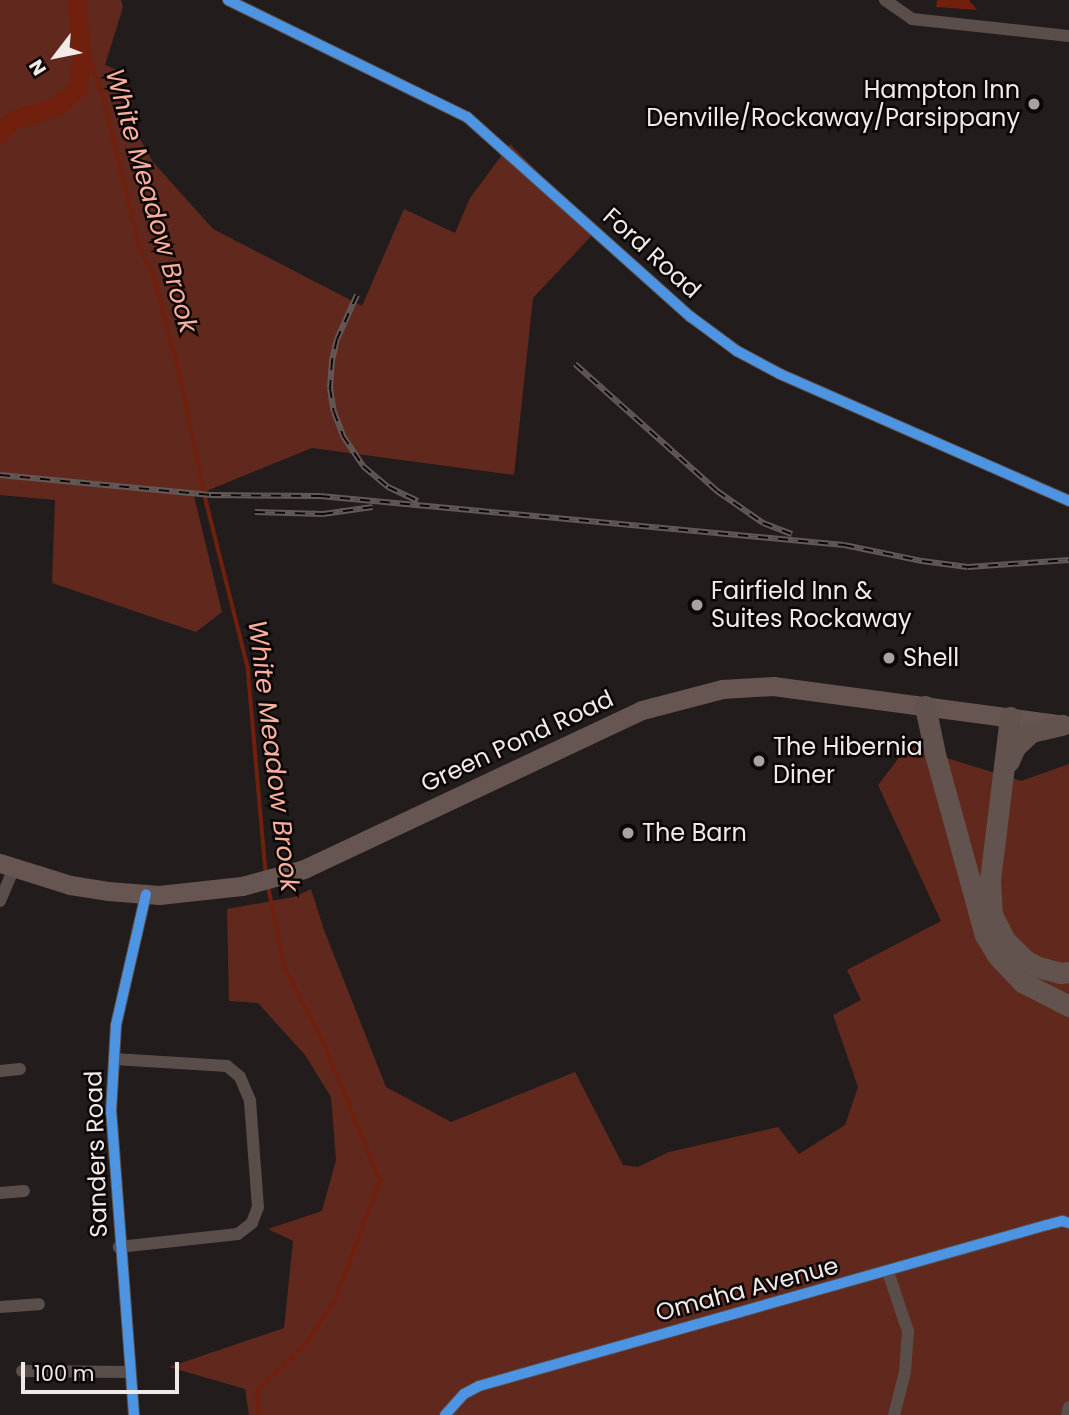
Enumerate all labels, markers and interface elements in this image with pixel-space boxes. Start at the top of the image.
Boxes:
north arrow [21,21,91,91]
text: N [23,54,53,81]
water label: White Meadow Brook [98,65,204,337]
place label: Hampton Inn Denville/Rockaway/Parsippany [646,76,1020,132]
marker: Hampton Inn Denville/Rockaway/Parsippany [1026,96,1042,112]
street label: Ford Road [597,202,707,304]
place label: Fairfield Inn & Suites Rockaway [711,577,911,633]
marker: Fairfield Inn & Suites Rockaway [689,597,705,613]
water label: White Meadow Brook [241,618,305,894]
place label: Shell [903,644,959,672]
marker: Shell [881,650,897,666]
street label: Green Pond Road [416,684,618,798]
place label: The Hibernia Diner [773,733,923,789]
marker: The Hibernia Diner [751,753,767,769]
place label: The Barn [642,819,747,847]
marker: The Barn [620,825,636,841]
street label: Sanders Road [79,1070,113,1238]
street label: Omaha Avenue [653,1251,841,1327]
scale bar [24,1348,182,1392]
text: 100 m [34,1359,94,1388]

